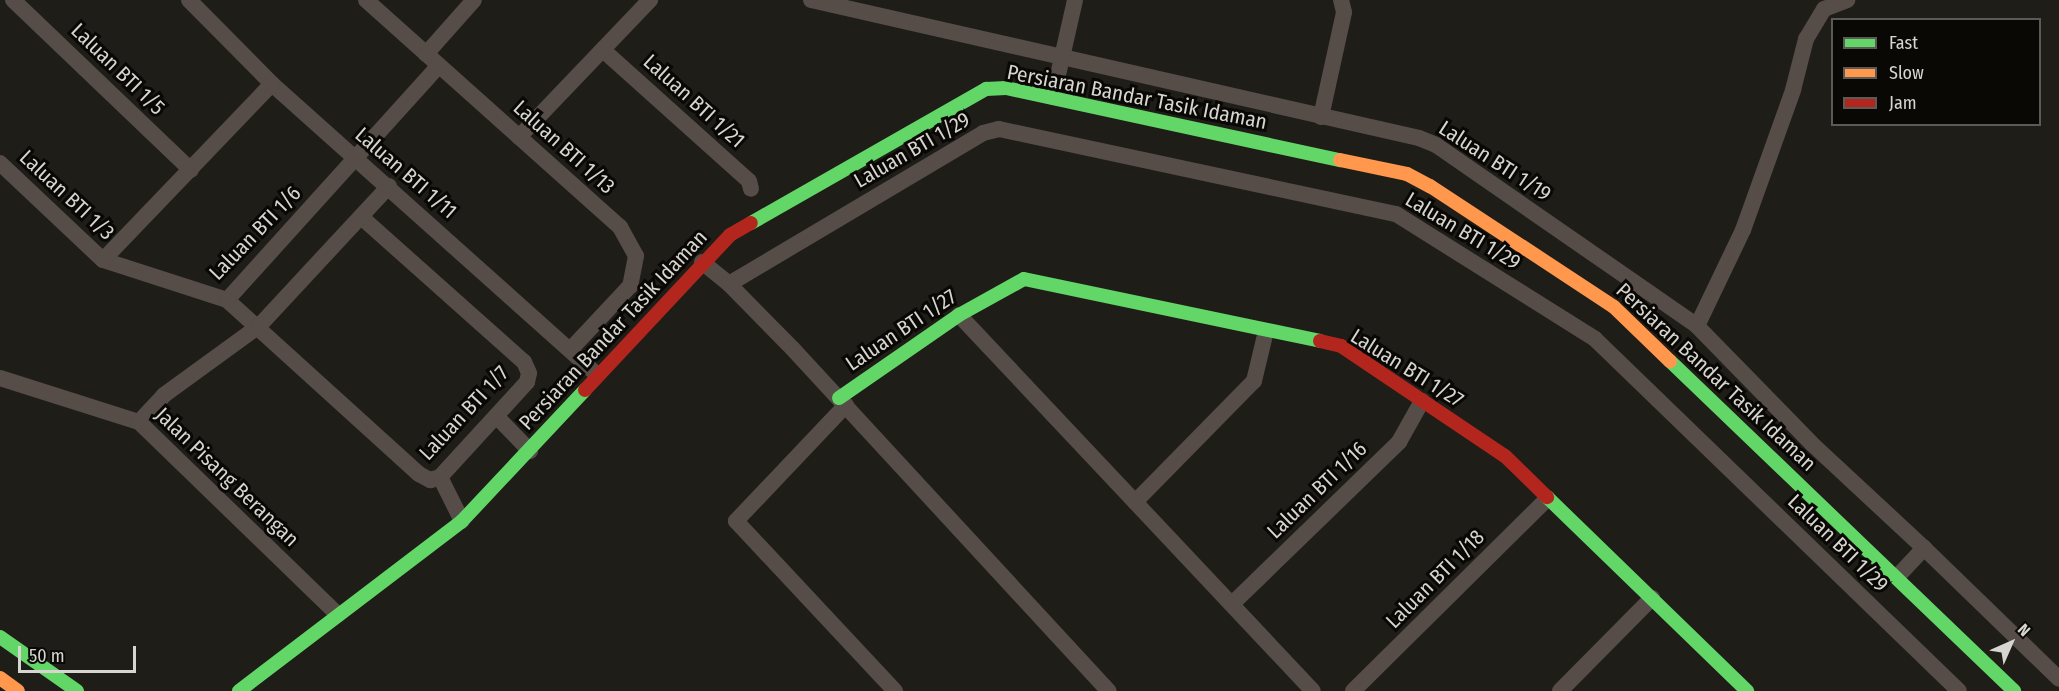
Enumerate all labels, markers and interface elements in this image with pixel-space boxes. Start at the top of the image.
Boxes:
street label: Laluan BTI 1/5 [66,18,170,120]
legend [1831,18,2041,126]
text: Fast [1889,32,1918,54]
street label: Laluan BTI 1/21 [638,49,750,153]
street label: Persiaran Bandar Tasik Idaman [1005,59,1269,135]
text: Slow [1889,62,1924,84]
text: Jam [1889,92,1917,114]
street label: Laluan BTI 1/13 [508,95,620,199]
street label: Laluan BTI 1/29 [850,107,974,193]
street label: Laluan BTI 1/19 [1434,115,1556,207]
street label: Laluan BTI 1/11 [350,122,462,224]
street label: Laluan BTI 1/3 [14,145,120,245]
street label: Laluan BTI 1/6 [204,181,306,285]
street label: Laluan BTI 1/29 [1401,187,1525,275]
street label: Persiaran Bandar Tasik Idaman [514,225,712,435]
street label: Persiaran Bandar Tasik Idaman [1611,278,1821,476]
street label: Laluan BTI 1/27 [841,284,961,376]
street label: Laluan BTI 1/27 [1346,323,1468,413]
street label: Laluan BTI 1/7 [414,361,514,465]
street label: Jalan Pisang Berangan [150,402,304,552]
street label: Laluan BTI 1/16 [1262,436,1372,544]
street label: Laluan BTI 1/29 [1783,489,1893,597]
street label: Laluan BTI 1/18 [1381,525,1489,633]
north arrow [1981,613,2041,673]
text: N [2014,620,2034,640]
scale bar [21,634,140,672]
text: 50 m [29,645,65,667]

